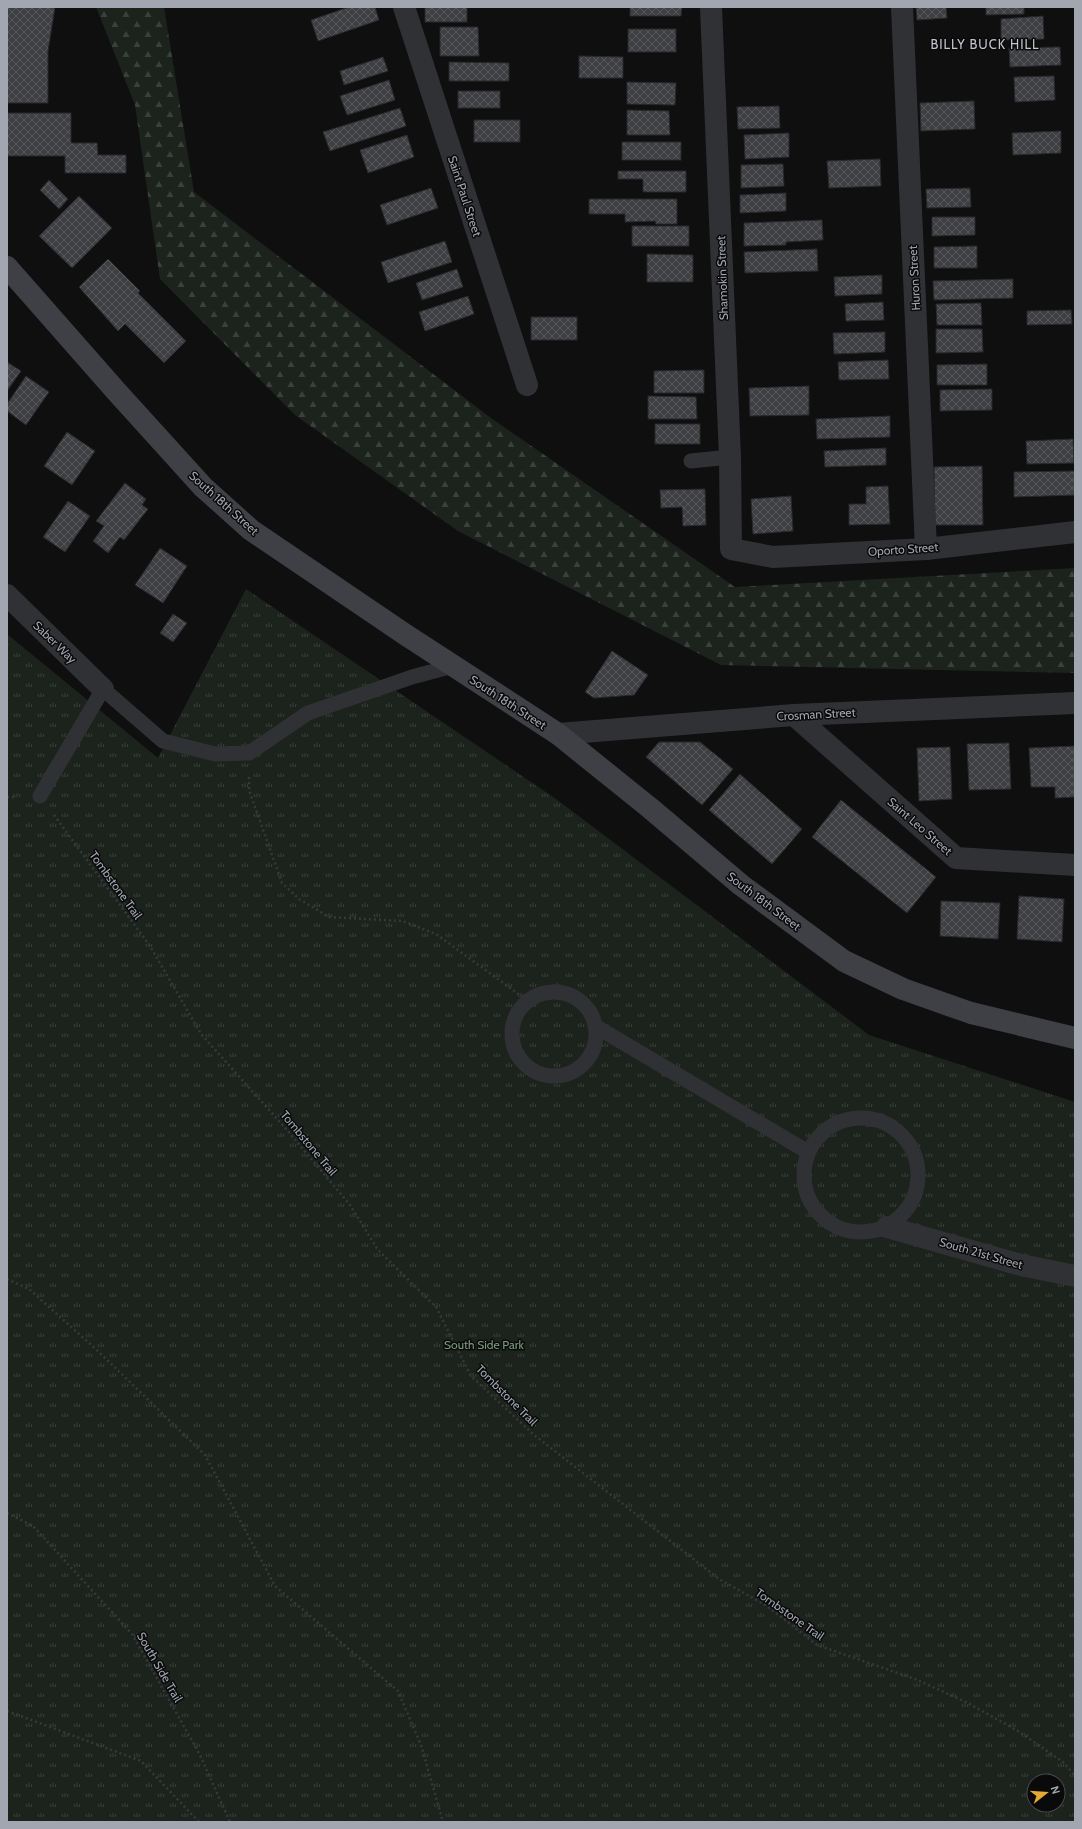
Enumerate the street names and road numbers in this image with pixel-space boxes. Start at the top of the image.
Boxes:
street label: Saint Paul Street [445,154,485,238]
street label: Shamokin Street [713,236,731,320]
street label: Huron Street [905,245,923,311]
street label: South 18th Street [186,468,262,538]
street label: Oporto Street [867,539,939,559]
street label: Saber Way [30,618,80,666]
street label: South 18th Street [467,672,549,732]
street label: Crosman Street [776,704,856,724]
street label: Saint Leo Street [885,794,955,858]
street label: Tombstone Trail [86,848,146,922]
street label: South 18th Street [724,868,804,934]
street label: Tombstone Trail [277,1107,341,1179]
street label: South 21st Street [938,1234,1024,1272]
street label: Tombstone Trail [473,1361,541,1429]
street label: Tombstone Trail [753,1585,827,1643]
street label: South Side Trail [134,1629,186,1705]

